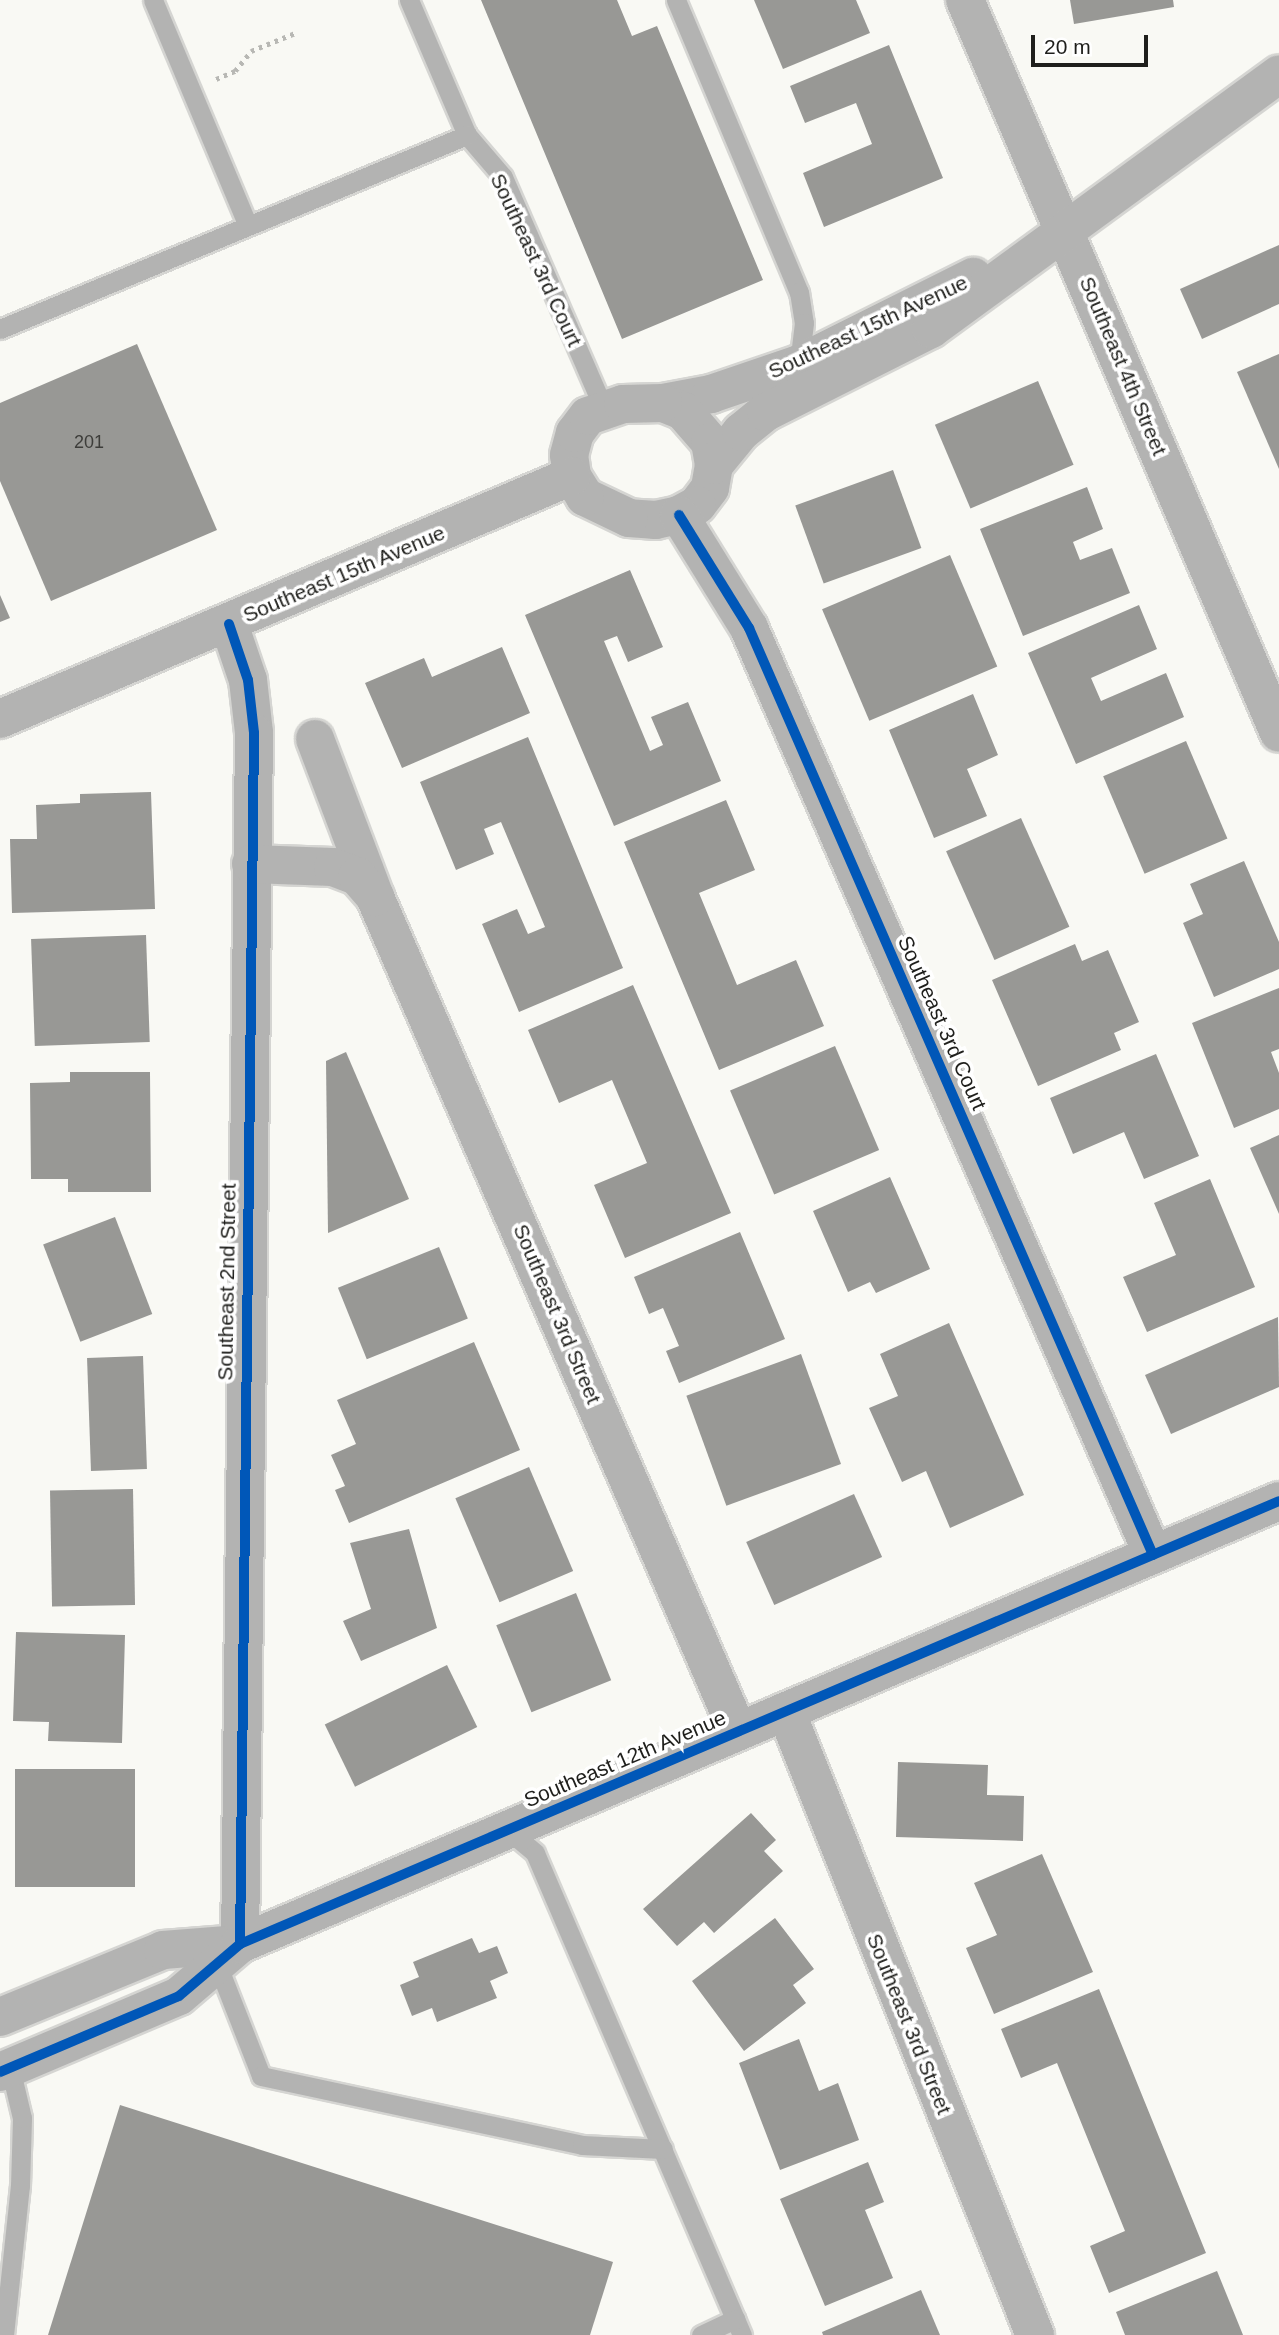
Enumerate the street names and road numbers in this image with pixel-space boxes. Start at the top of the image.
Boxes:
street label: Southeast 3rd Court [485,170,587,350]
street label: Southeast 15th Avenue [764,270,972,384]
street label: Southeast 4th Street [1074,273,1172,459]
street label: Southeast 15th Avenue [239,520,449,628]
street label: Southeast 3rd Court [892,932,992,1114]
street label: Southeast 2nd Street [213,1183,241,1381]
street label: Southeast 3rd Street [508,1220,606,1408]
street label: Southeast 12th Avenue [520,1705,730,1813]
street label: Southeast 3rd Street [861,1930,957,2118]

